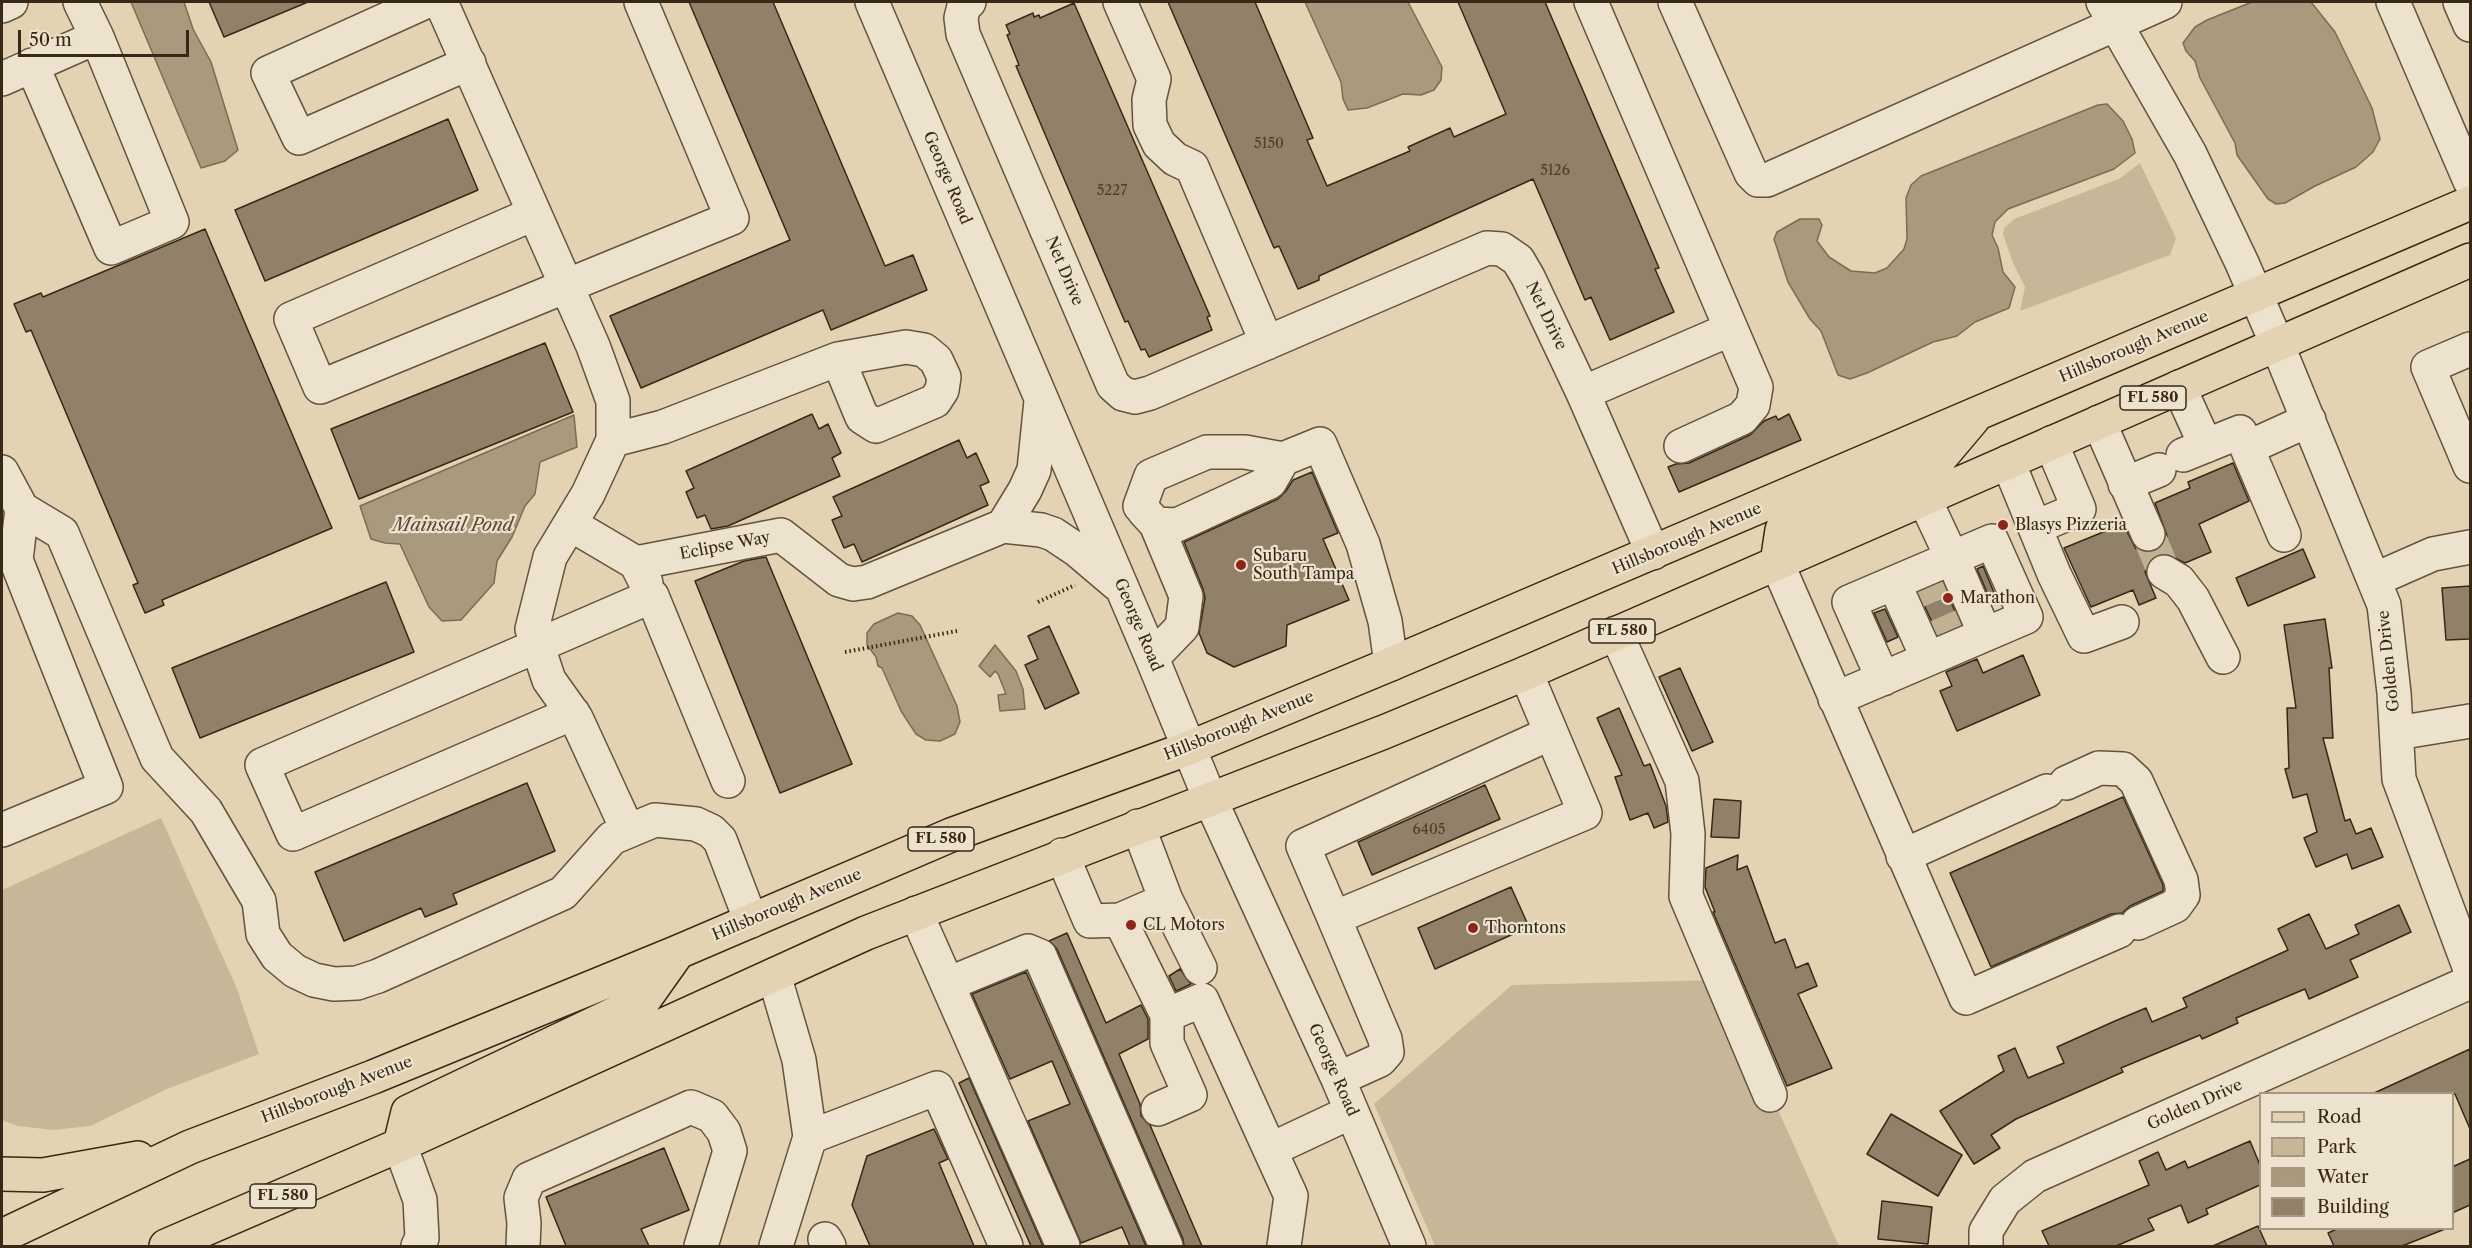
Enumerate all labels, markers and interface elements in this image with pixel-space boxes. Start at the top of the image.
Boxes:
scale bar [21,18,192,56]
text: 50 m [29,29,72,51]
street label: George Road [919,128,975,228]
house number: 5150 [1254,136,1284,152]
house number: 5126 [1540,163,1570,179]
house number: 5227 [1097,183,1127,199]
street label: Net Drive [1041,234,1087,308]
street label: Net Drive [1521,279,1571,353]
street label: Hillsborough Avenue [2056,307,2212,387]
road number: FL 580 [2120,386,2186,410]
street label: Hillsborough Avenue [1609,499,1765,579]
water label: Mainsail Pond [393,515,513,537]
place label: Blasys Pizzeria [2015,515,2127,535]
marker: Blasys Pizzeria [1996,518,2010,532]
street label: Eclipse Way [678,528,772,564]
place label: Subaru South Tampa [1253,546,1354,584]
marker: Subaru South Tampa [1234,558,1248,572]
street label: George Road [1110,575,1166,675]
place label: Marathon [1960,588,2035,608]
marker: Marathon [1941,591,1955,605]
street label: Golden Drive [2374,609,2404,713]
road number: FL 580 [1589,619,1655,643]
street label: Hillsborough Avenue [1161,687,1317,765]
house number: 6405 [1413,822,1445,838]
road number: FL 580 [908,827,974,851]
street label: Hillsborough Avenue [709,865,865,945]
place label: CL Motors [1143,915,1225,935]
marker: CL Motors [1124,918,1138,932]
place label: Thorntons [1485,918,1566,938]
marker: Thorntons [1466,921,1480,935]
street label: George Road [1304,1021,1362,1119]
street label: Hillsborough Avenue [259,1052,415,1128]
street label: Golden Drive [2145,1075,2245,1135]
legend [2259,1092,2454,1230]
text: Road [2317,1106,2362,1128]
text: Park [2317,1136,2356,1158]
text: Water [2317,1166,2369,1188]
road number: FL 580 [250,1184,316,1208]
text: Building [2317,1196,2389,1218]

